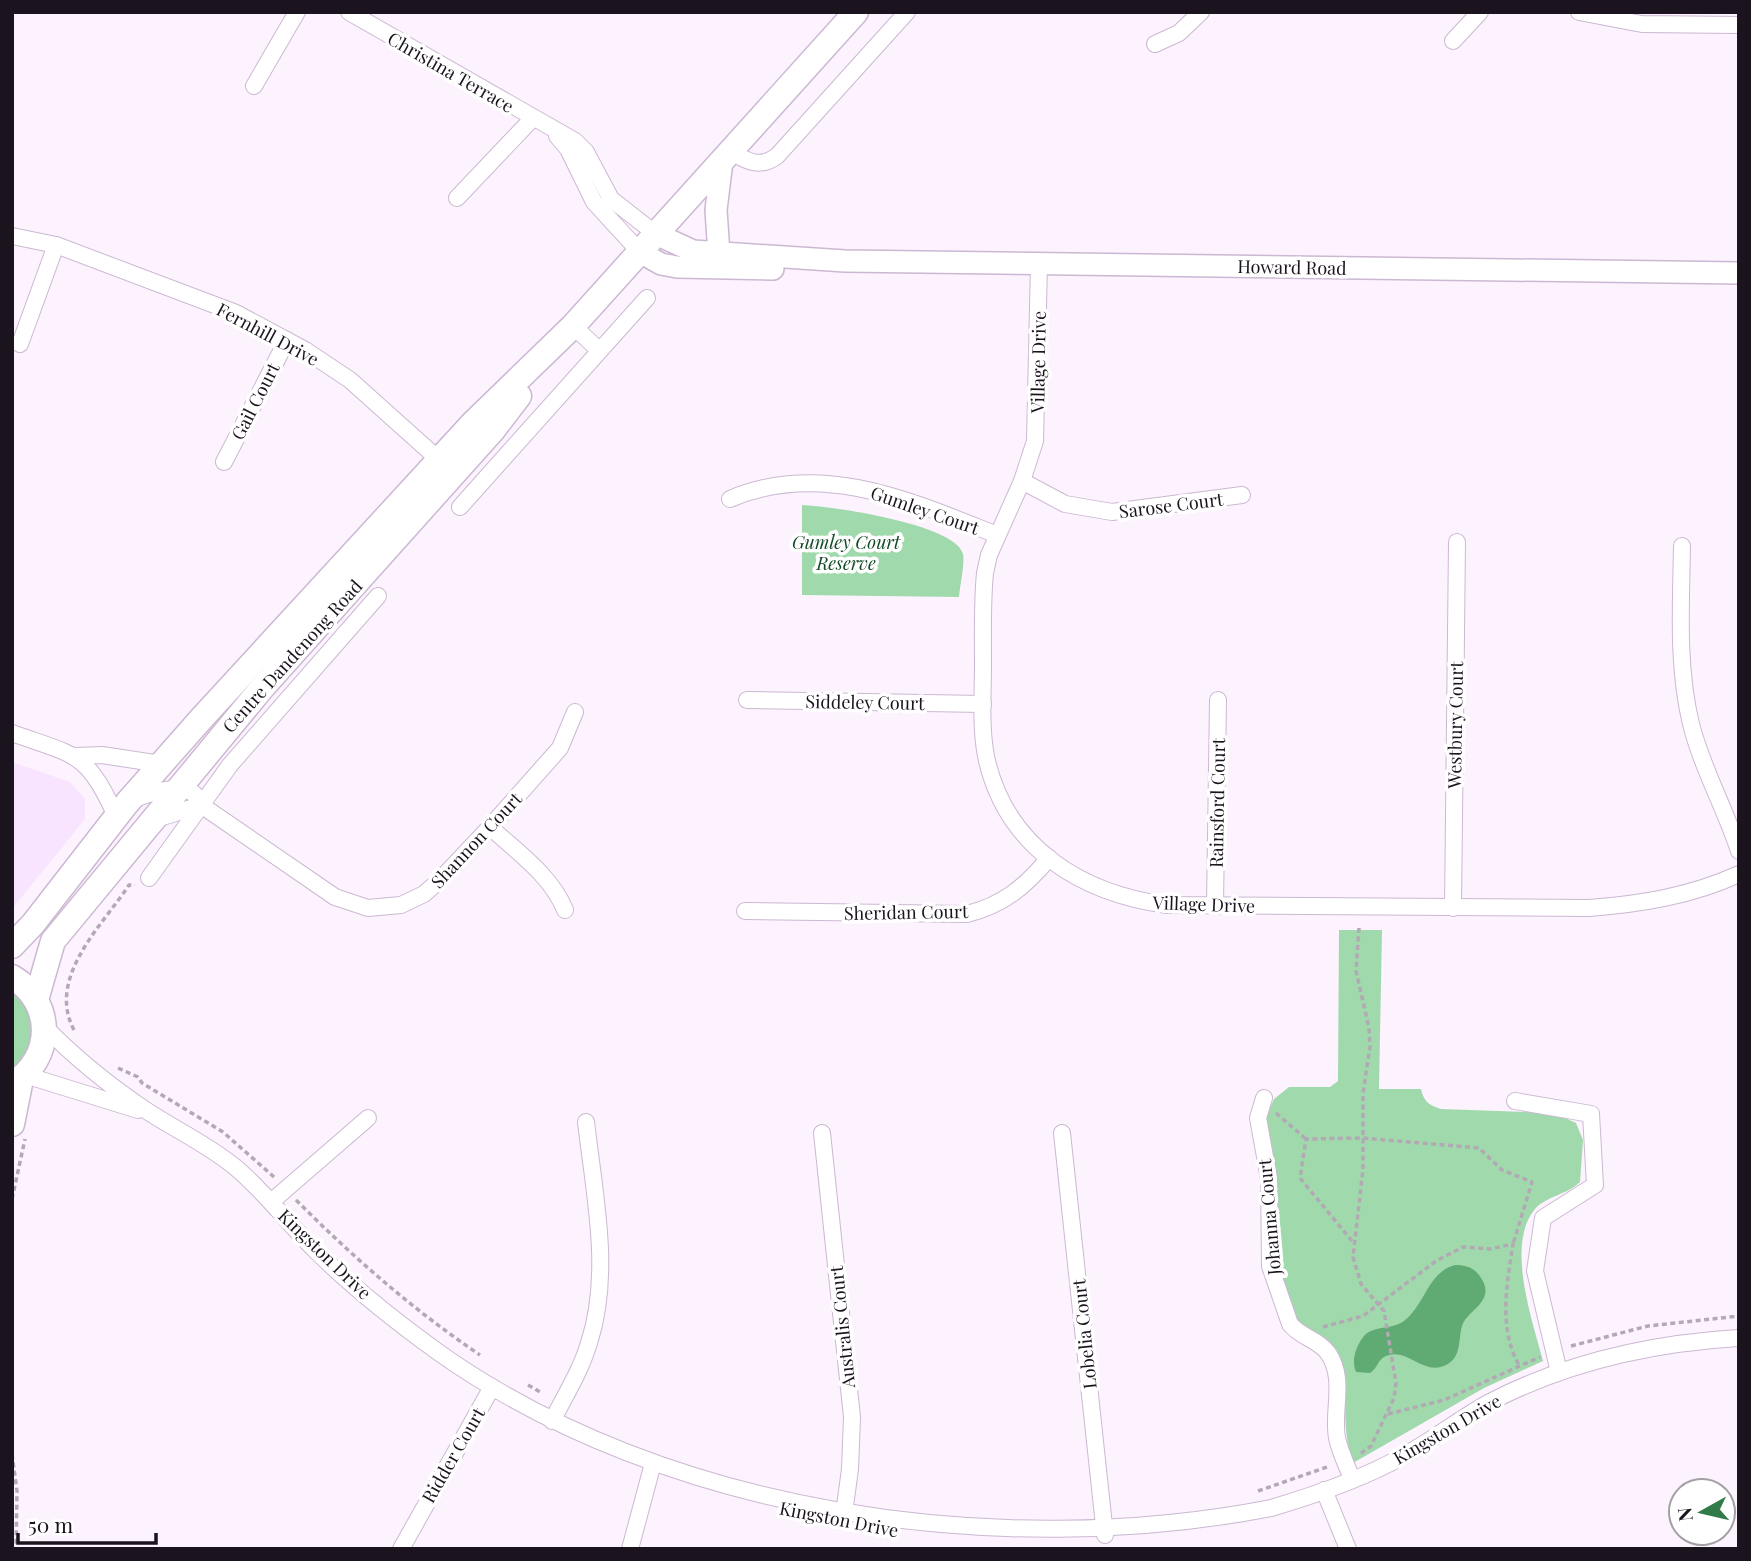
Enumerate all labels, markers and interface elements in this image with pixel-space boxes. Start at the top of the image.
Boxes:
street label: Christina Terrace [384,26,518,118]
street label: Howard Road [1237,254,1347,280]
street label: Fernhill Drive [213,297,323,371]
street label: Village Drive [1025,311,1051,414]
street label: Gail Court [225,358,285,444]
street label: Gumley Court [868,480,983,540]
street label: Sarose Court [1117,487,1225,523]
park label: Gumley Court Reserve [792,530,901,575]
street label: Centre Dandenong Road [217,574,368,738]
street label: Westbury Court [1442,661,1468,790]
street label: Siddeley Court [805,689,925,715]
street label: Rainsford Court [1204,737,1230,868]
street label: Shannon Court [425,786,527,893]
street label: Village Drive [1151,890,1256,918]
street label: Sheridan Court [844,899,969,925]
street label: Johanna Court [1252,1157,1286,1277]
street label: Kingston Drive [273,1203,377,1305]
street label: Australis Court [824,1264,860,1390]
street label: Lobelia Court [1066,1277,1102,1390]
street label: Kingston Drive [1389,1388,1505,1470]
street label: Ridder Court [416,1402,490,1507]
north arrow [1667,1477,1737,1547]
street label: Kingston Drive [778,1496,900,1542]
scale bar [18,1502,156,1546]
text: N [1670,1506,1698,1523]
text: 50 m [28,1510,74,1538]

